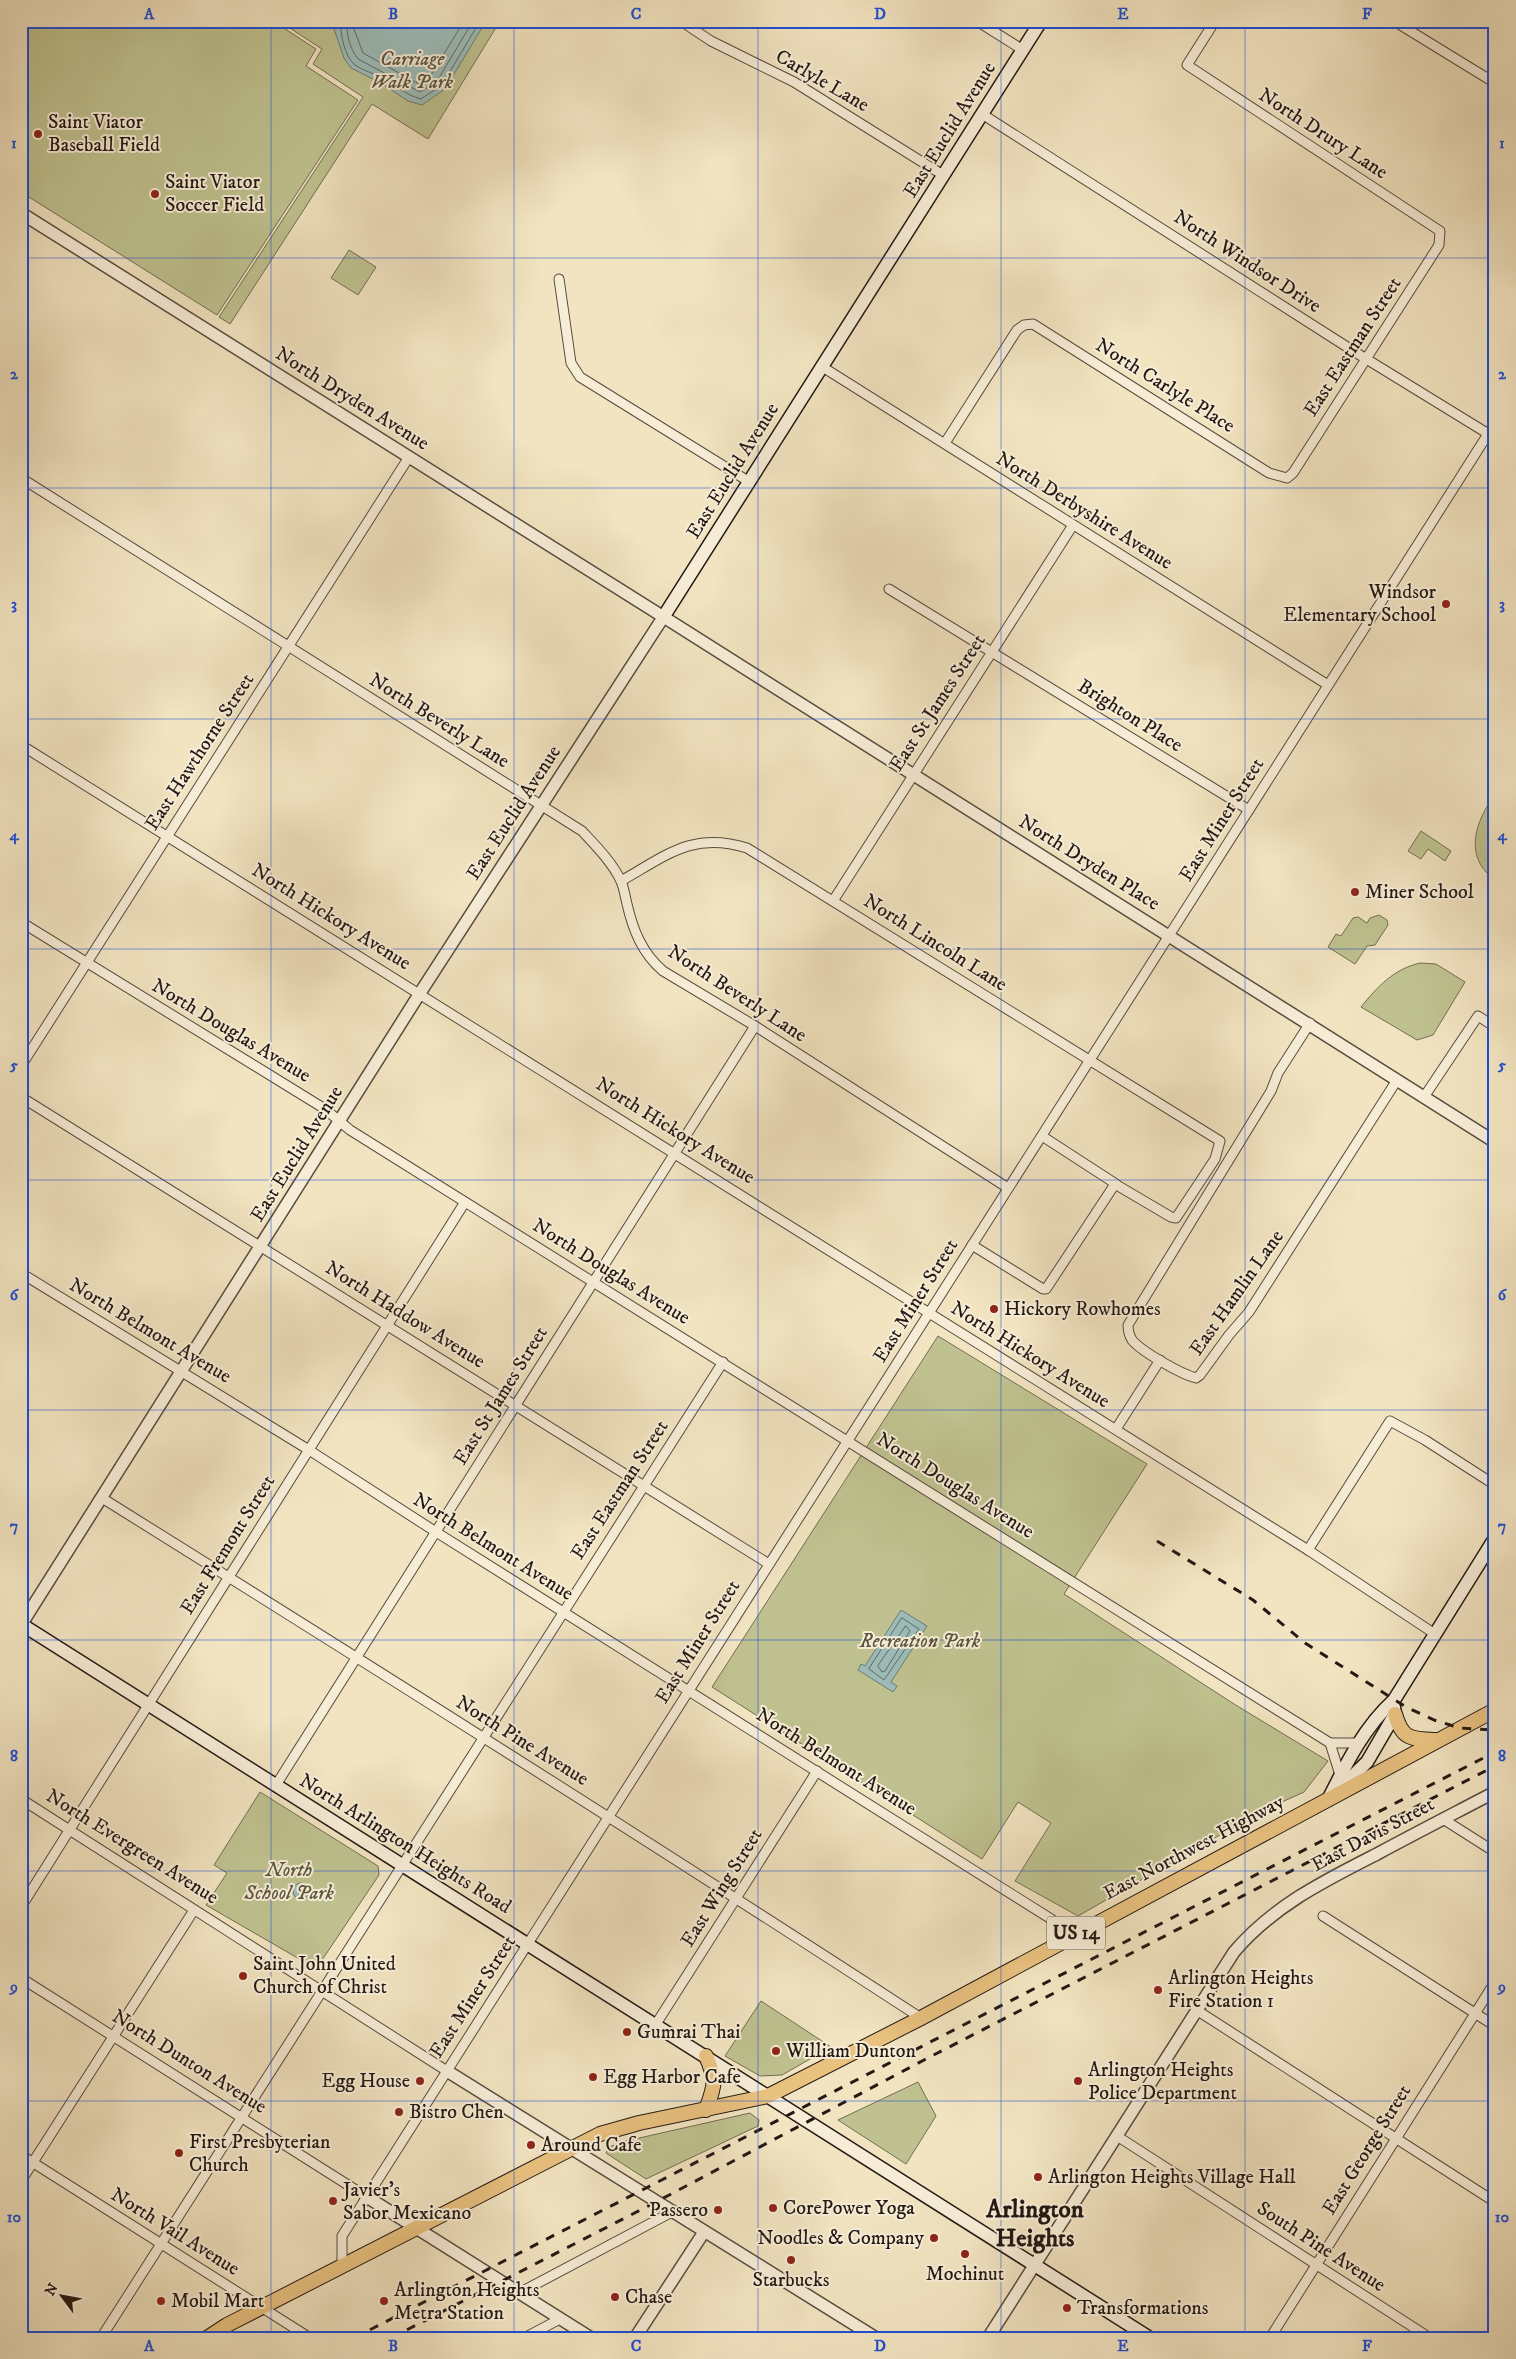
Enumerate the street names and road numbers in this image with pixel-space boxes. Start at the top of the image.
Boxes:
street label: Carlyle Lane [771,44,873,118]
street label: East Euclid Avenue [898,57,1002,203]
street label: North Drury Lane [1254,83,1392,185]
street label: North Windsor Drive [1169,205,1325,319]
street label: East Eastman Street [1299,273,1407,421]
street label: North Carlyle Place [1091,333,1239,439]
street label: North Dryden Avenue [270,342,434,456]
street label: East Euclid Avenue [681,398,785,544]
street label: North Derbyshire Avenue [991,446,1177,576]
street label: East St James Street [884,630,992,776]
street label: North Beverly Lane [364,668,514,774]
street label: East Hawthorne Street [140,669,260,835]
street label: Brighton Place [1073,674,1187,758]
street label: East Euclid Avenue [461,741,567,885]
street label: East Miner Street [1174,754,1270,886]
street label: North Dryden Place [1014,809,1164,917]
street label: North Hickory Avenue [247,858,415,976]
street label: North Lincoln Lane [858,889,1012,997]
street label: North Beverly Lane [663,940,811,1048]
street label: North Douglas Avenue [147,974,315,1088]
street label: North Hickory Avenue [591,1072,759,1190]
street label: East Euclid Avenue [245,1081,349,1227]
street label: North Douglas Avenue [527,1213,695,1331]
street label: East Hamlin Lane [1184,1225,1290,1361]
street label: East Miner Street [868,1235,964,1367]
street label: North Haddow Avenue [320,1256,490,1374]
street label: North Belmont Avenue [64,1273,236,1389]
street label: North Hickory Avenue [946,1296,1114,1414]
street label: East St James Street [448,1322,554,1470]
street label: East Eastman Street [566,1416,674,1564]
street label: North Douglas Avenue [871,1427,1039,1545]
street label: East Fremont Street [175,1471,281,1619]
street label: North Belmont Avenue [408,1487,578,1607]
street label: East Miner Street [650,1576,746,1708]
street label: North Pine Avenue [451,1690,593,1792]
street label: North Belmont Avenue [751,1702,921,1822]
street label: North Arlington Heights Road [294,1768,516,1920]
street label: North Evergreen Avenue [41,1784,223,1910]
street label: East Northwest Highway [1099,1790,1289,1906]
street label: East Davis Street [1307,1792,1439,1878]
street label: East Wing Street [676,1824,768,1952]
road number: US 14 [1047,1916,1105,1950]
street label: East Miner Street [424,1931,522,2063]
street label: North Dunton Avenue [107,2004,271,2120]
street label: East George Street [1317,2080,1417,2220]
street label: North Vail Avenue [106,2182,244,2282]
street label: South Pine Avenue [1252,2196,1390,2298]

